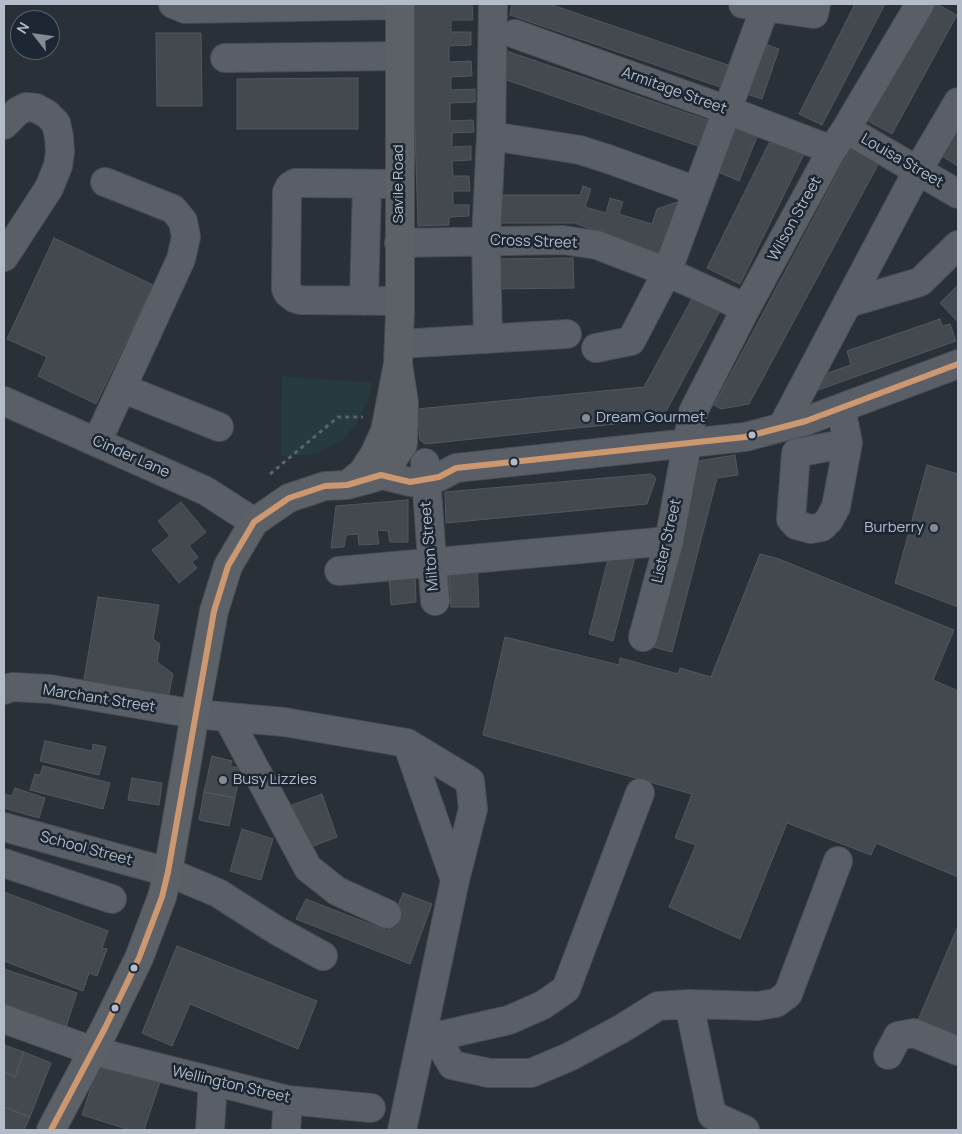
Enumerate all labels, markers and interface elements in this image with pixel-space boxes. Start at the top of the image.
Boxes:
north arrow [10,10,60,60]
text: N [12,19,33,37]
street label: Armitage Street [619,64,729,118]
street label: Louisa Street [858,130,946,192]
street label: Savile Road [390,144,408,224]
street label: Wilson Street [764,174,826,264]
street label: Cross Street [490,231,578,253]
place label: Dream Gourmet [596,409,705,427]
marker: Dream Gourmet [580,412,592,424]
unlabelled marker [747,430,757,440]
street label: Cinder Lane [90,432,172,482]
unlabelled marker [509,457,519,467]
street label: Lister Street [649,497,685,585]
street label: Milton Street [417,500,443,592]
place label: Burberry [864,519,924,537]
marker: Burberry [928,522,940,534]
street label: Marchant Street [41,681,157,717]
place label: Busy Lizzies [233,771,317,789]
marker: Busy Lizzies [217,774,229,786]
street label: School Street [38,828,134,870]
unlabelled marker [129,963,139,973]
unlabelled marker [110,1003,120,1013]
street label: Wellington Street [170,1063,292,1107]

